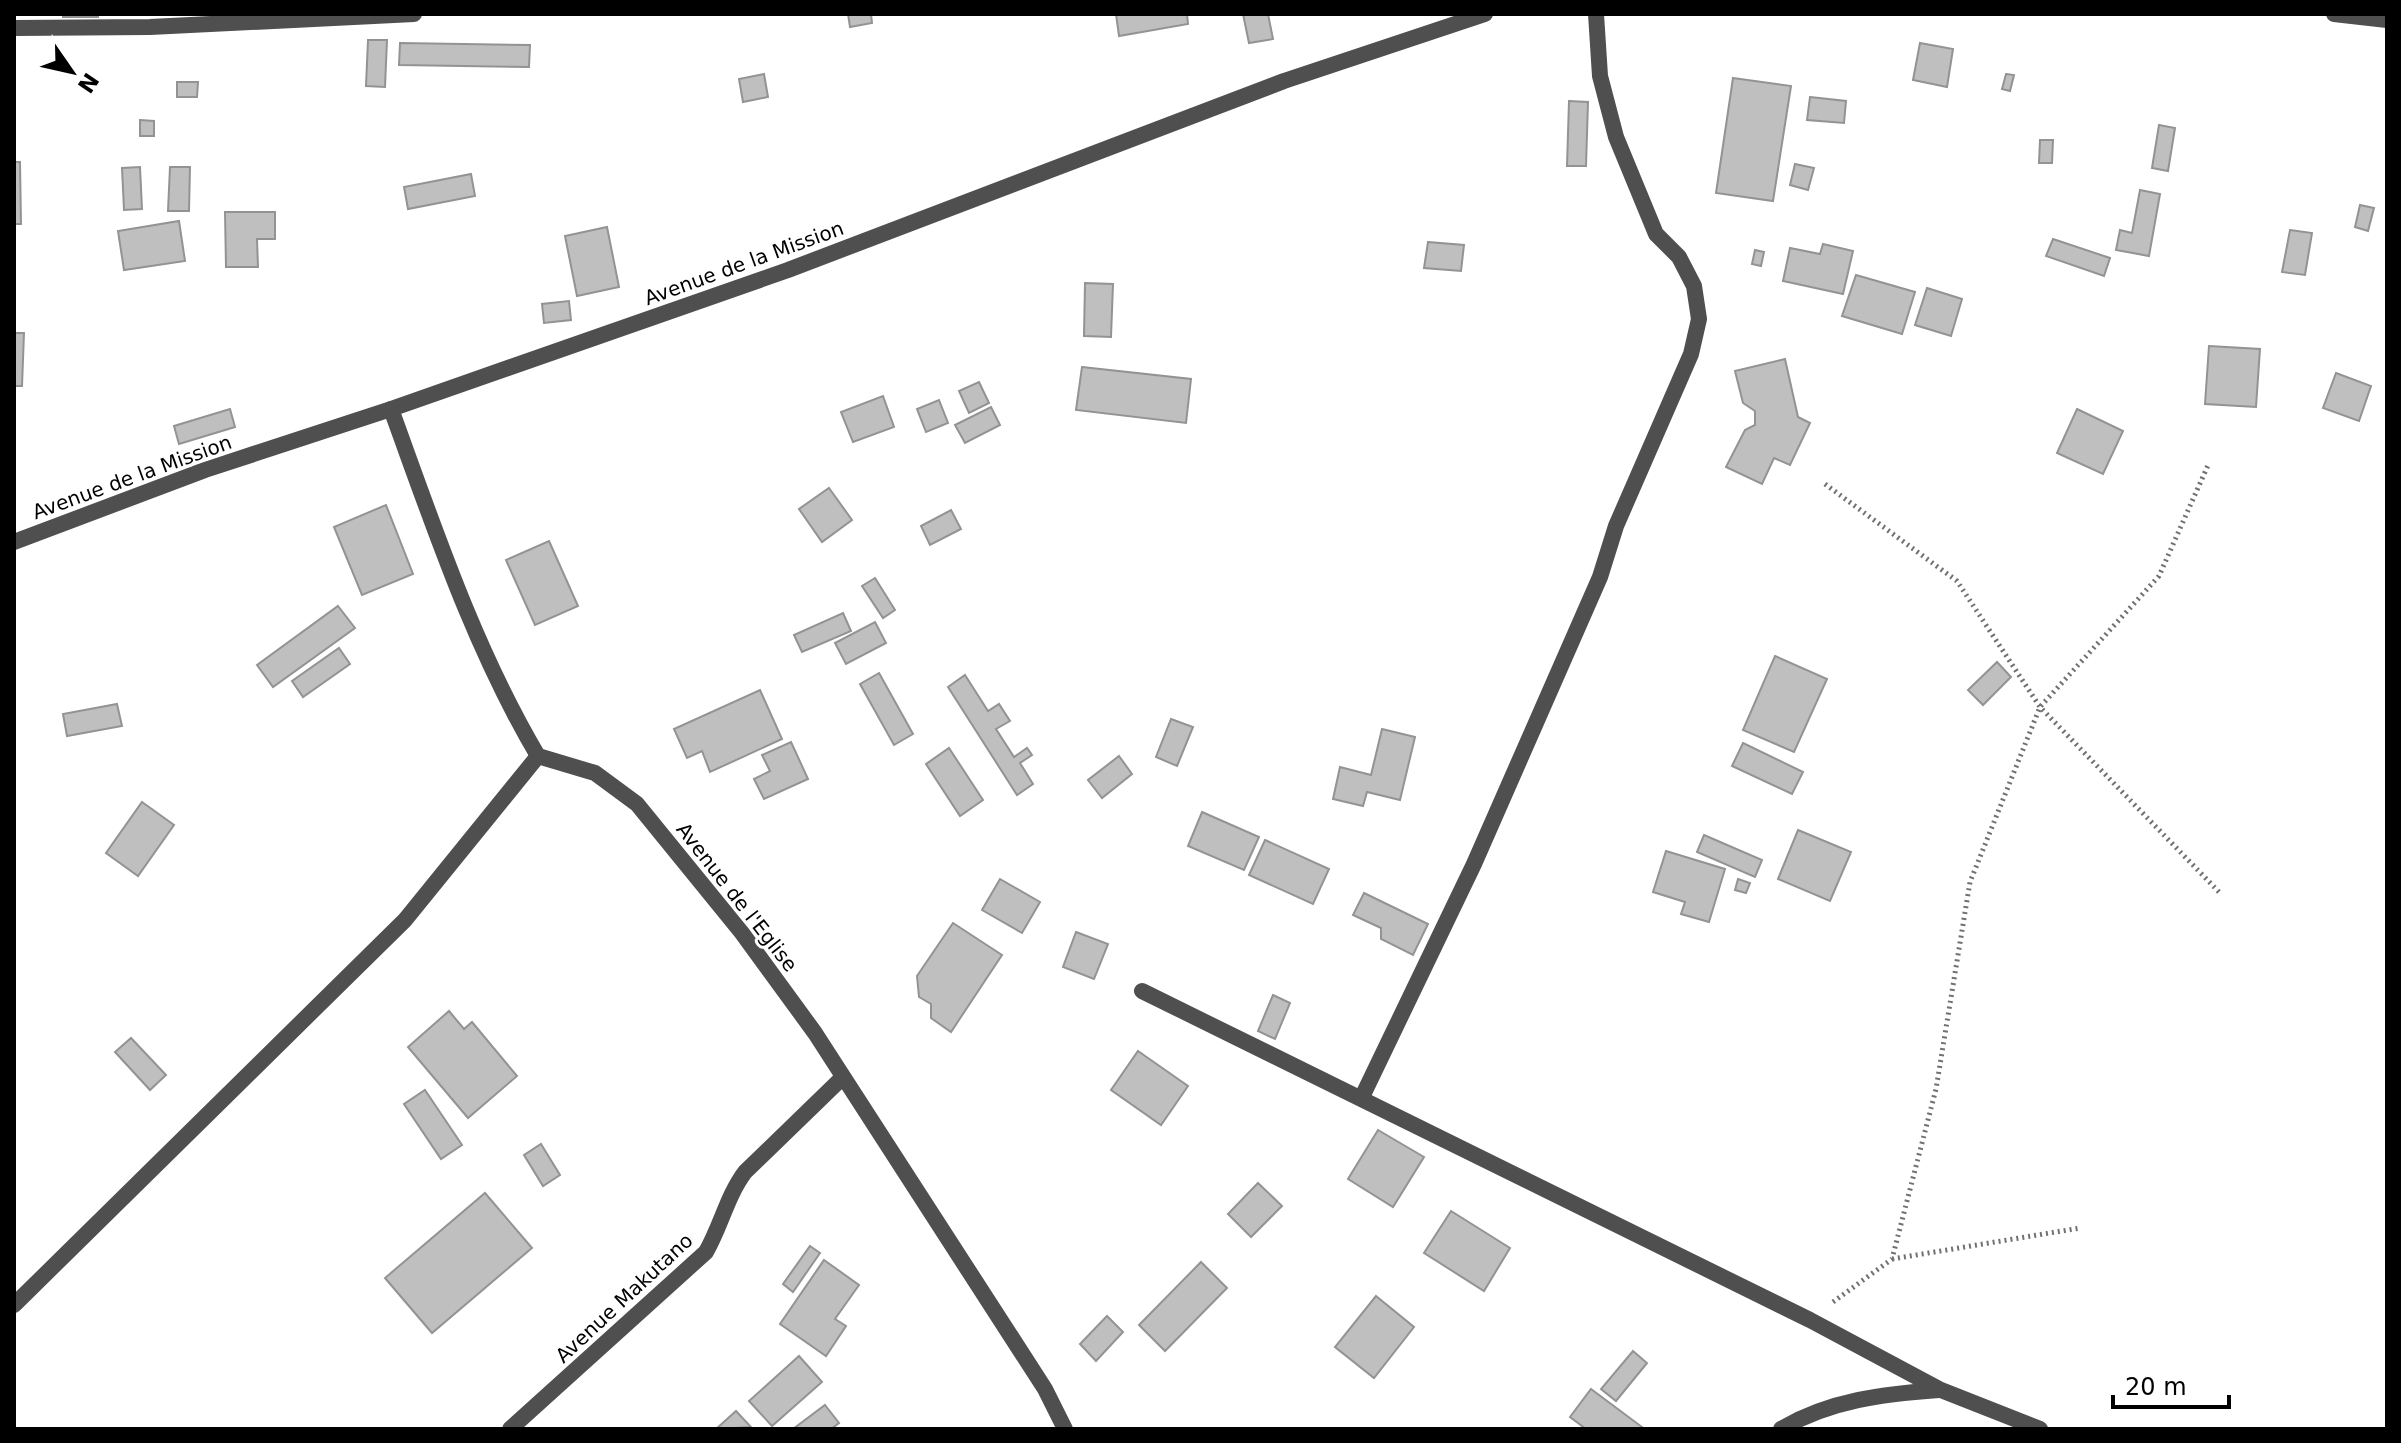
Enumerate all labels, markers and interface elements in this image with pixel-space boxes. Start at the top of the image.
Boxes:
north arrow [32,32,112,112]
text: N [73,68,104,98]
street label: Avenue de la Mission [641,216,847,310]
street label: Avenue de la Mission [29,430,235,524]
street label: Avenue de l'Eglise [671,818,803,976]
street label: Avenue Makutano [550,1228,698,1368]
scale bar [2113,1359,2229,1409]
text: 20 m [2125,1373,2187,1401]

